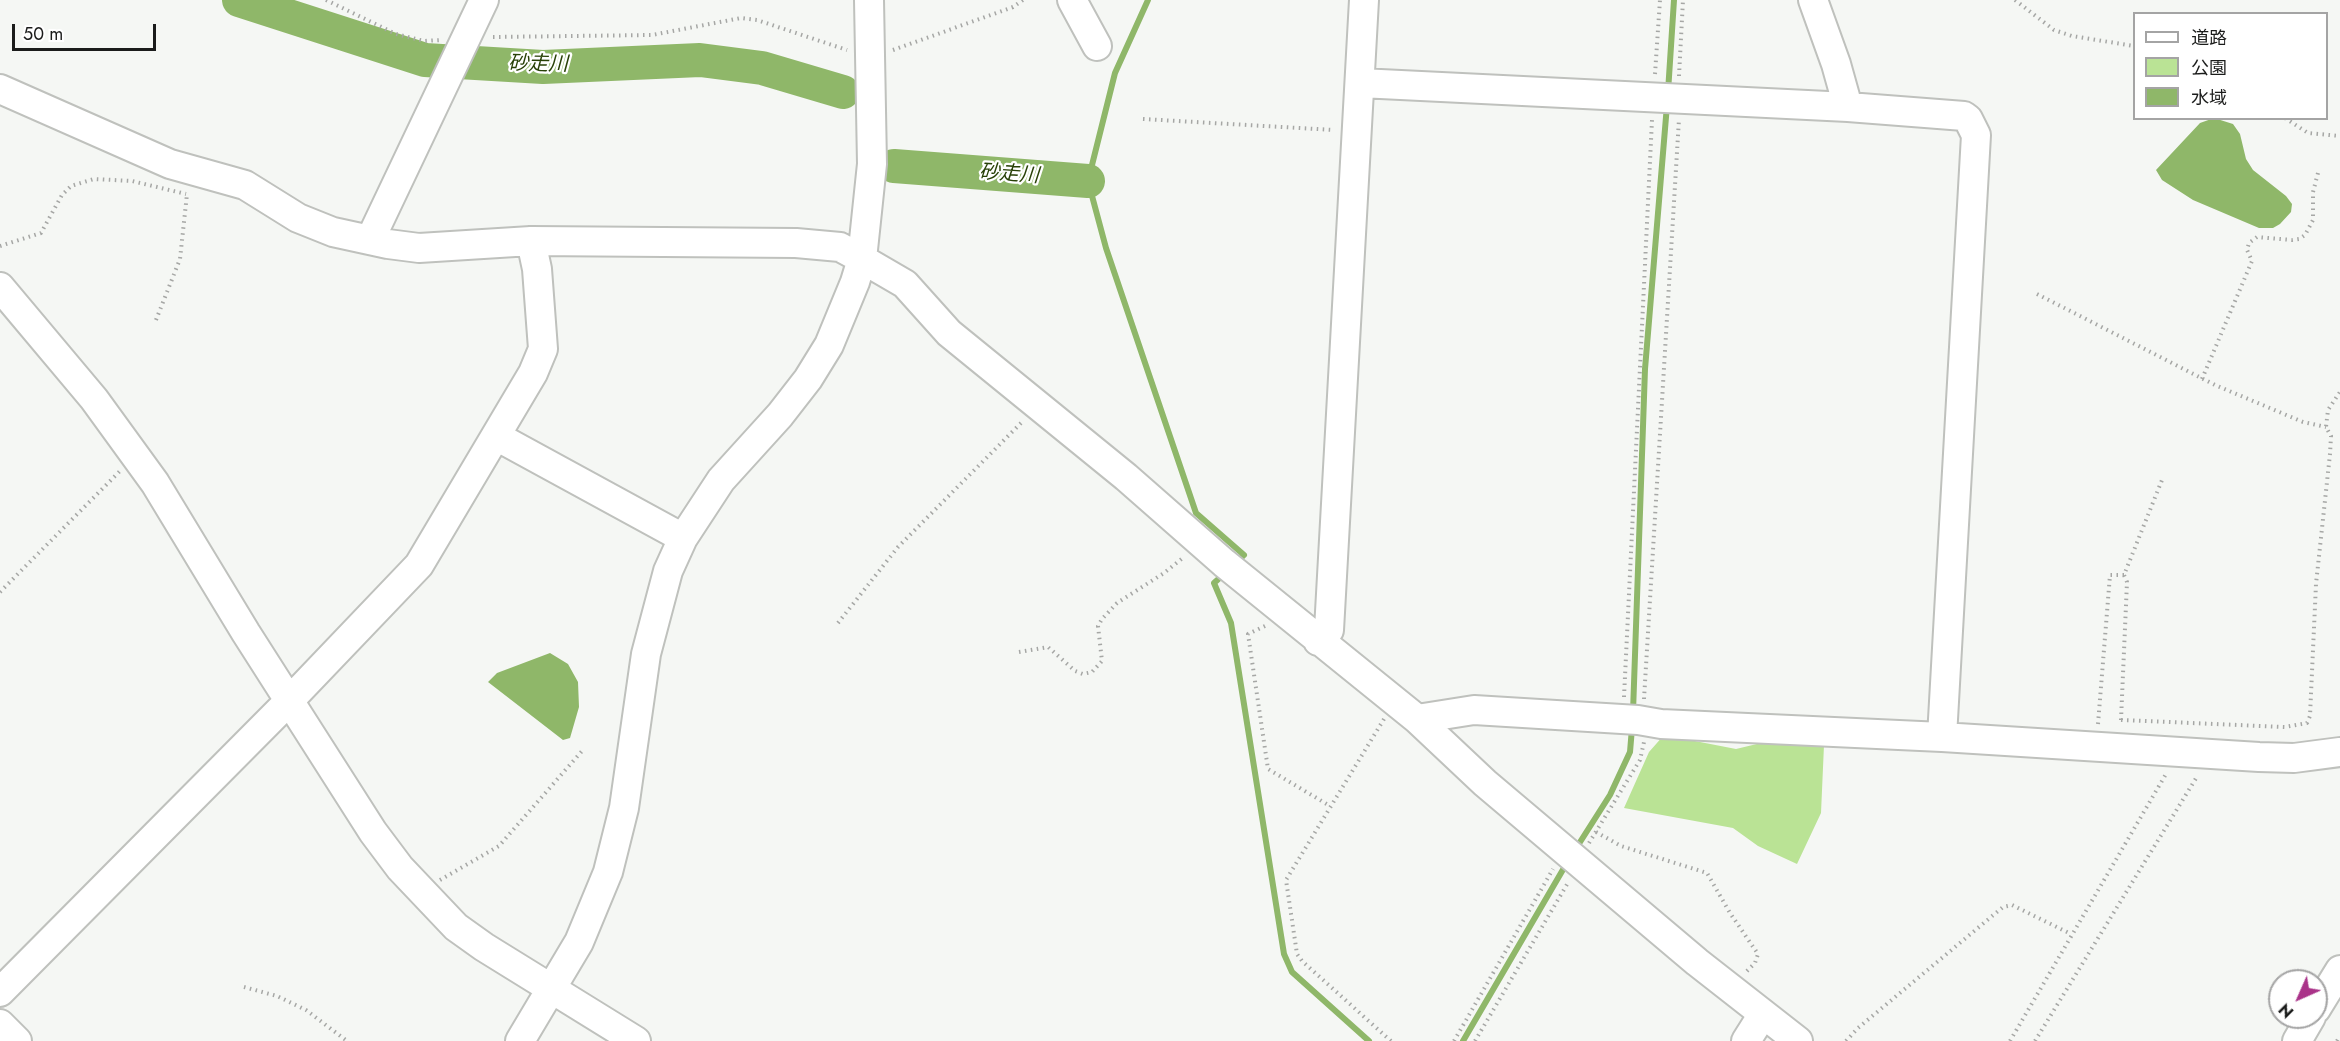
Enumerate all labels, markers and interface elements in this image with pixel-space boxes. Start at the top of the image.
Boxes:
scale bar [15,12,159,50]
legend [2133,12,2328,120]
text: 50 m [23,21,63,47]
text: 道路 [2191,25,2227,51]
water label: 砂走川 [508,52,568,78]
text: 公園 [2191,55,2227,81]
text: 水域 [2191,85,2227,111]
water label: 砂走川 [978,161,1040,189]
north arrow [2268,969,2328,1029]
text: N [2274,998,2299,1023]

